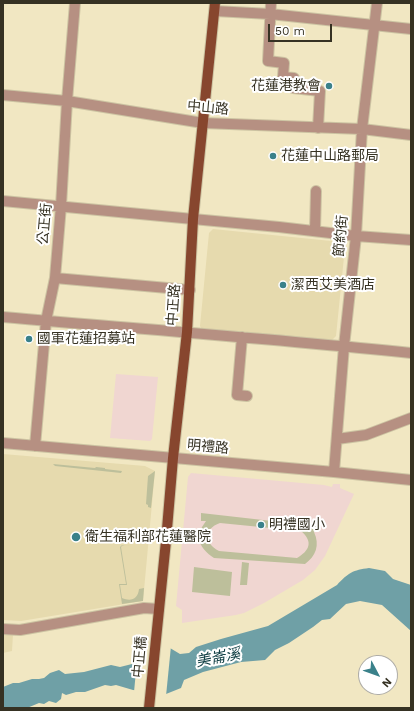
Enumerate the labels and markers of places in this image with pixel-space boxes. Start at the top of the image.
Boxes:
place label: 花蓮港教會 [251,78,321,94]
marker: 花蓮港教會 [324,81,334,91]
place label: 花蓮中山路郵局 [281,148,379,164]
marker: 花蓮中山路郵局 [268,151,278,161]
place label: 潔西艾美酒店 [291,277,375,293]
marker: 潔西艾美酒店 [278,280,288,290]
place label: 國軍花蓮招募站 [37,331,135,347]
marker: 國軍花蓮招募站 [24,334,34,344]
place label: 明禮國小 [269,517,325,533]
marker: 明禮國小 [256,520,266,530]
place label: 衛生福利部花蓮醫院 [85,529,211,545]
marker: 衛生福利部花蓮醫院 [70,531,82,543]

